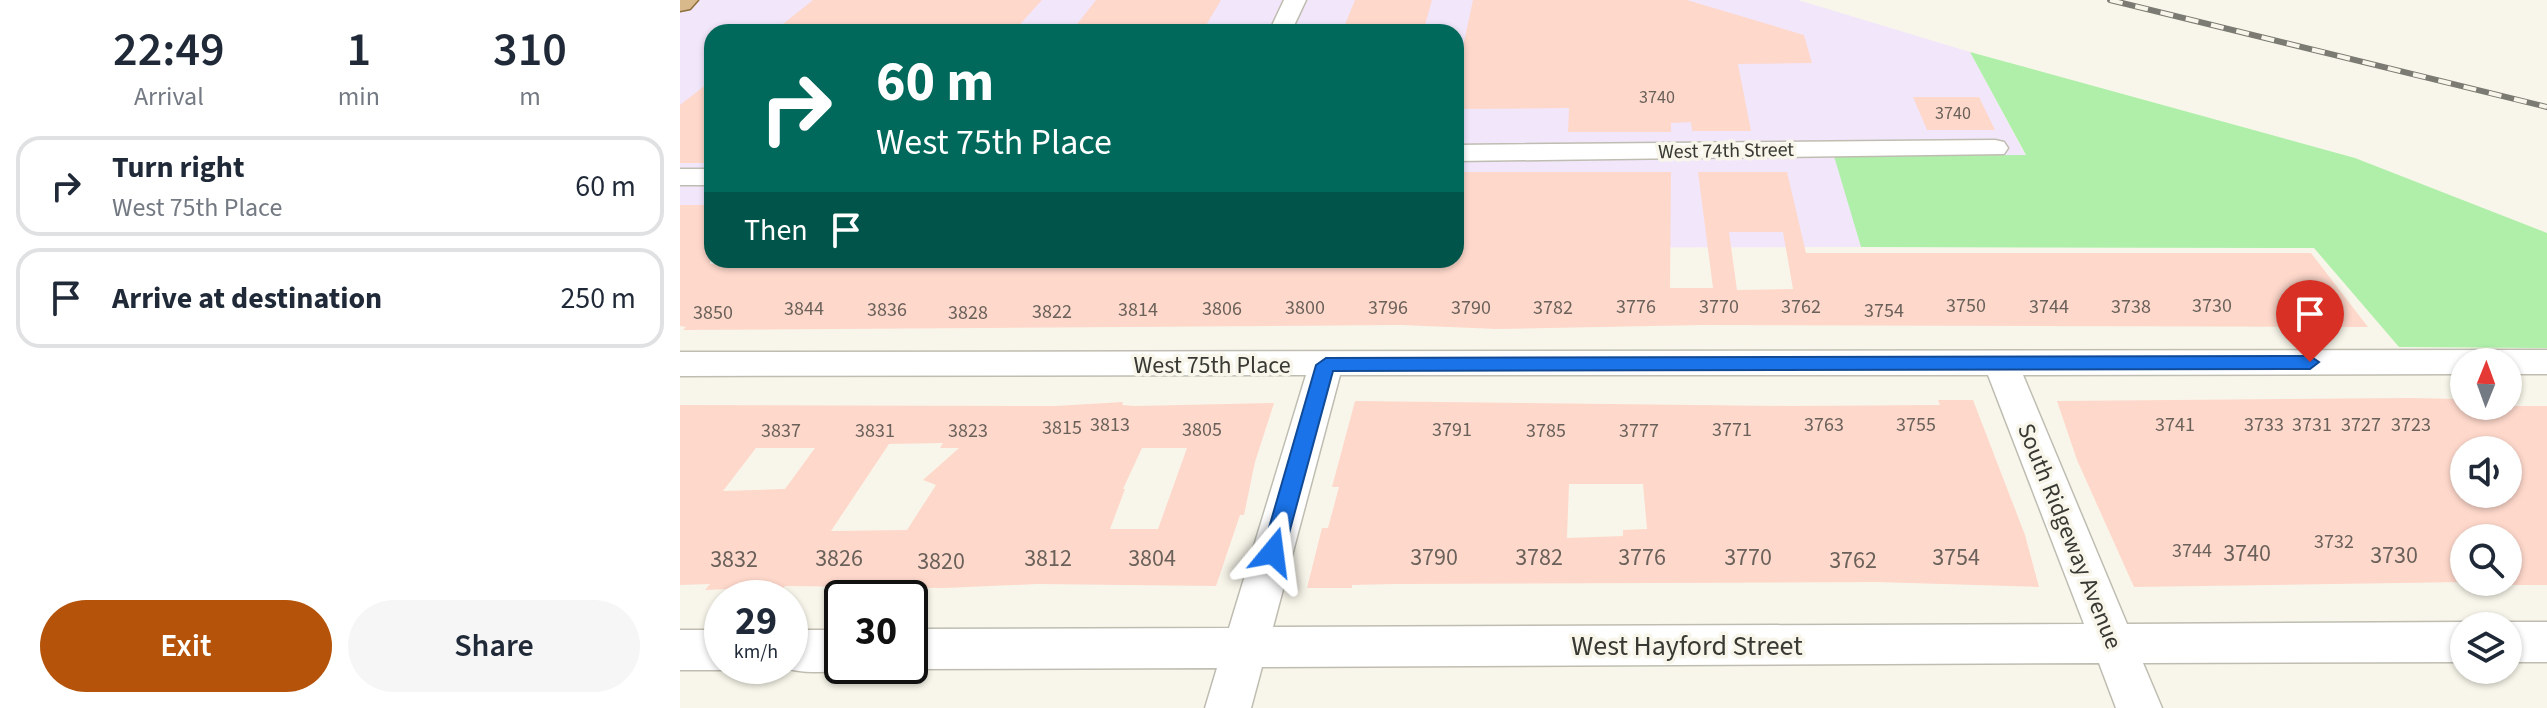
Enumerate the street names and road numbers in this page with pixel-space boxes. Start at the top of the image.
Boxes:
street label: West 74th Street [1658,136,1794,166]
street label: West 75th Place [1133,348,1291,383]
street label: South Ridgeway Avenue [2008,418,2131,654]
street label: West Hayford Street [1571,626,1803,666]

